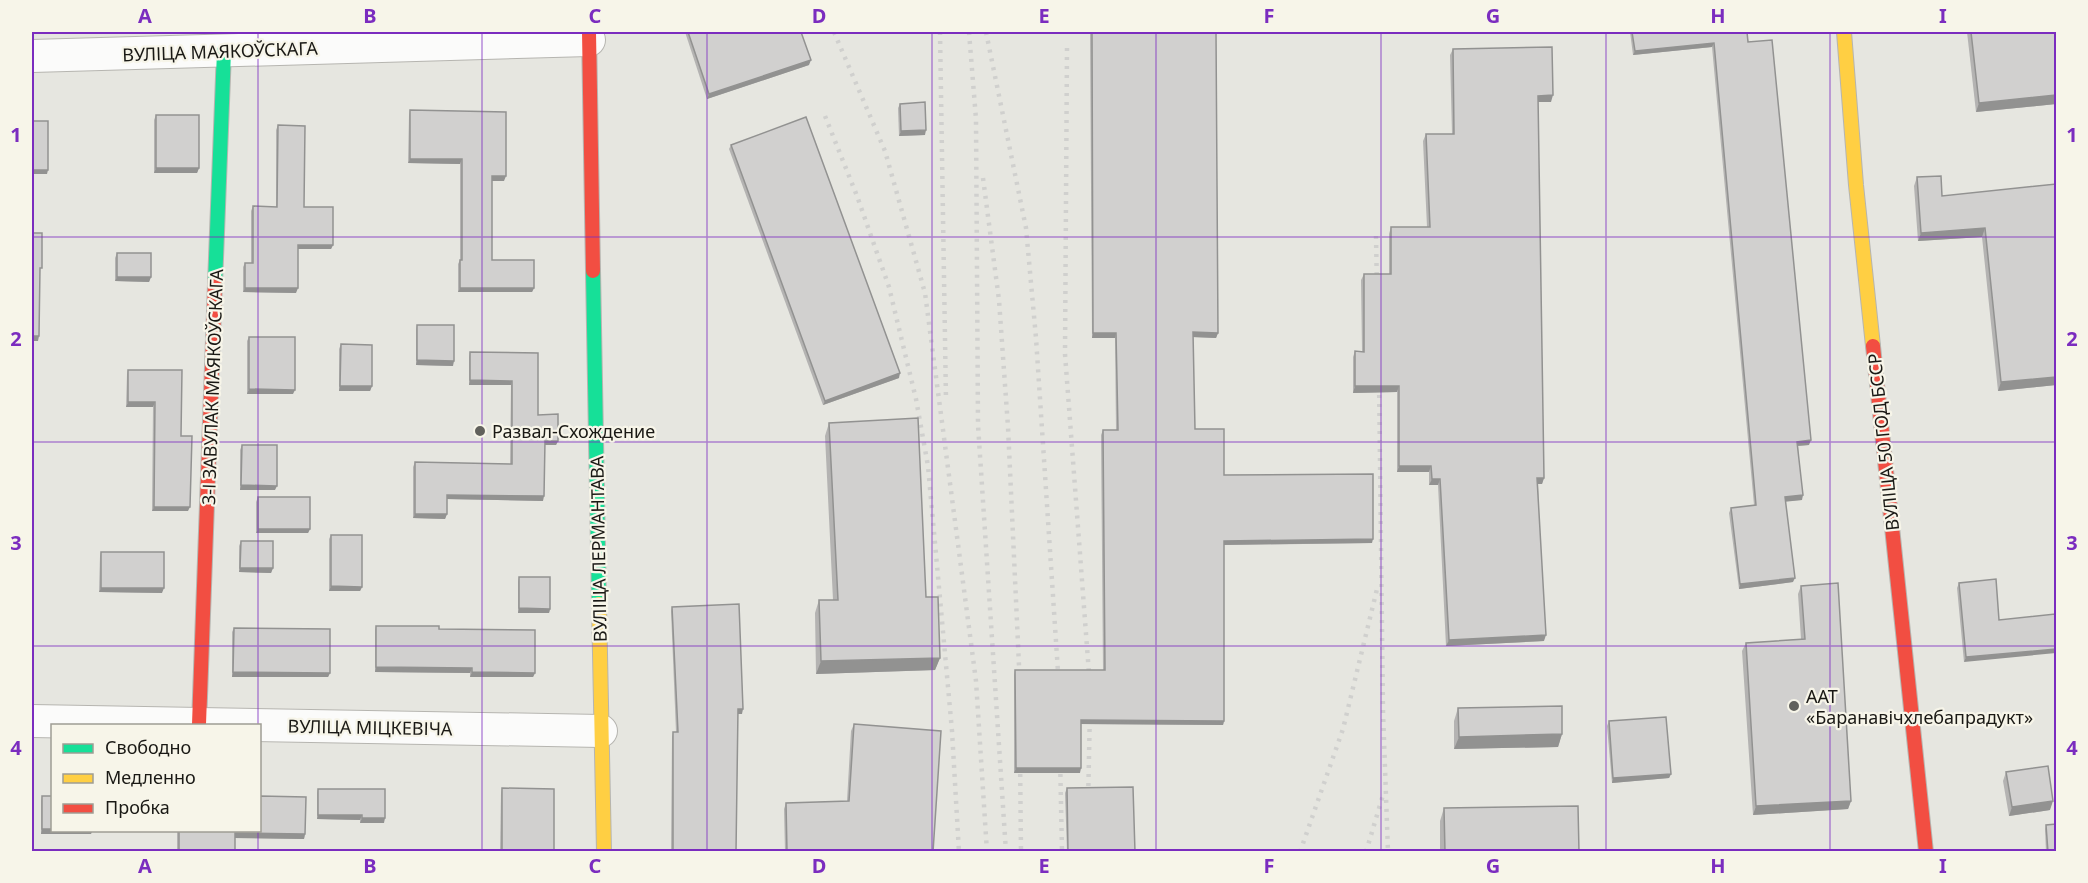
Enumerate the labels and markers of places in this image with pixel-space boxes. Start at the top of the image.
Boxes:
place label: Развал-Схождение [492,419,655,443]
marker: Развал-Схождение [473,424,487,438]
place label: ААТ «Баранавічхлебапрадукт» [1806,684,2033,729]
marker: ААТ «Баранавічхлебапрадукт» [1787,699,1801,713]

